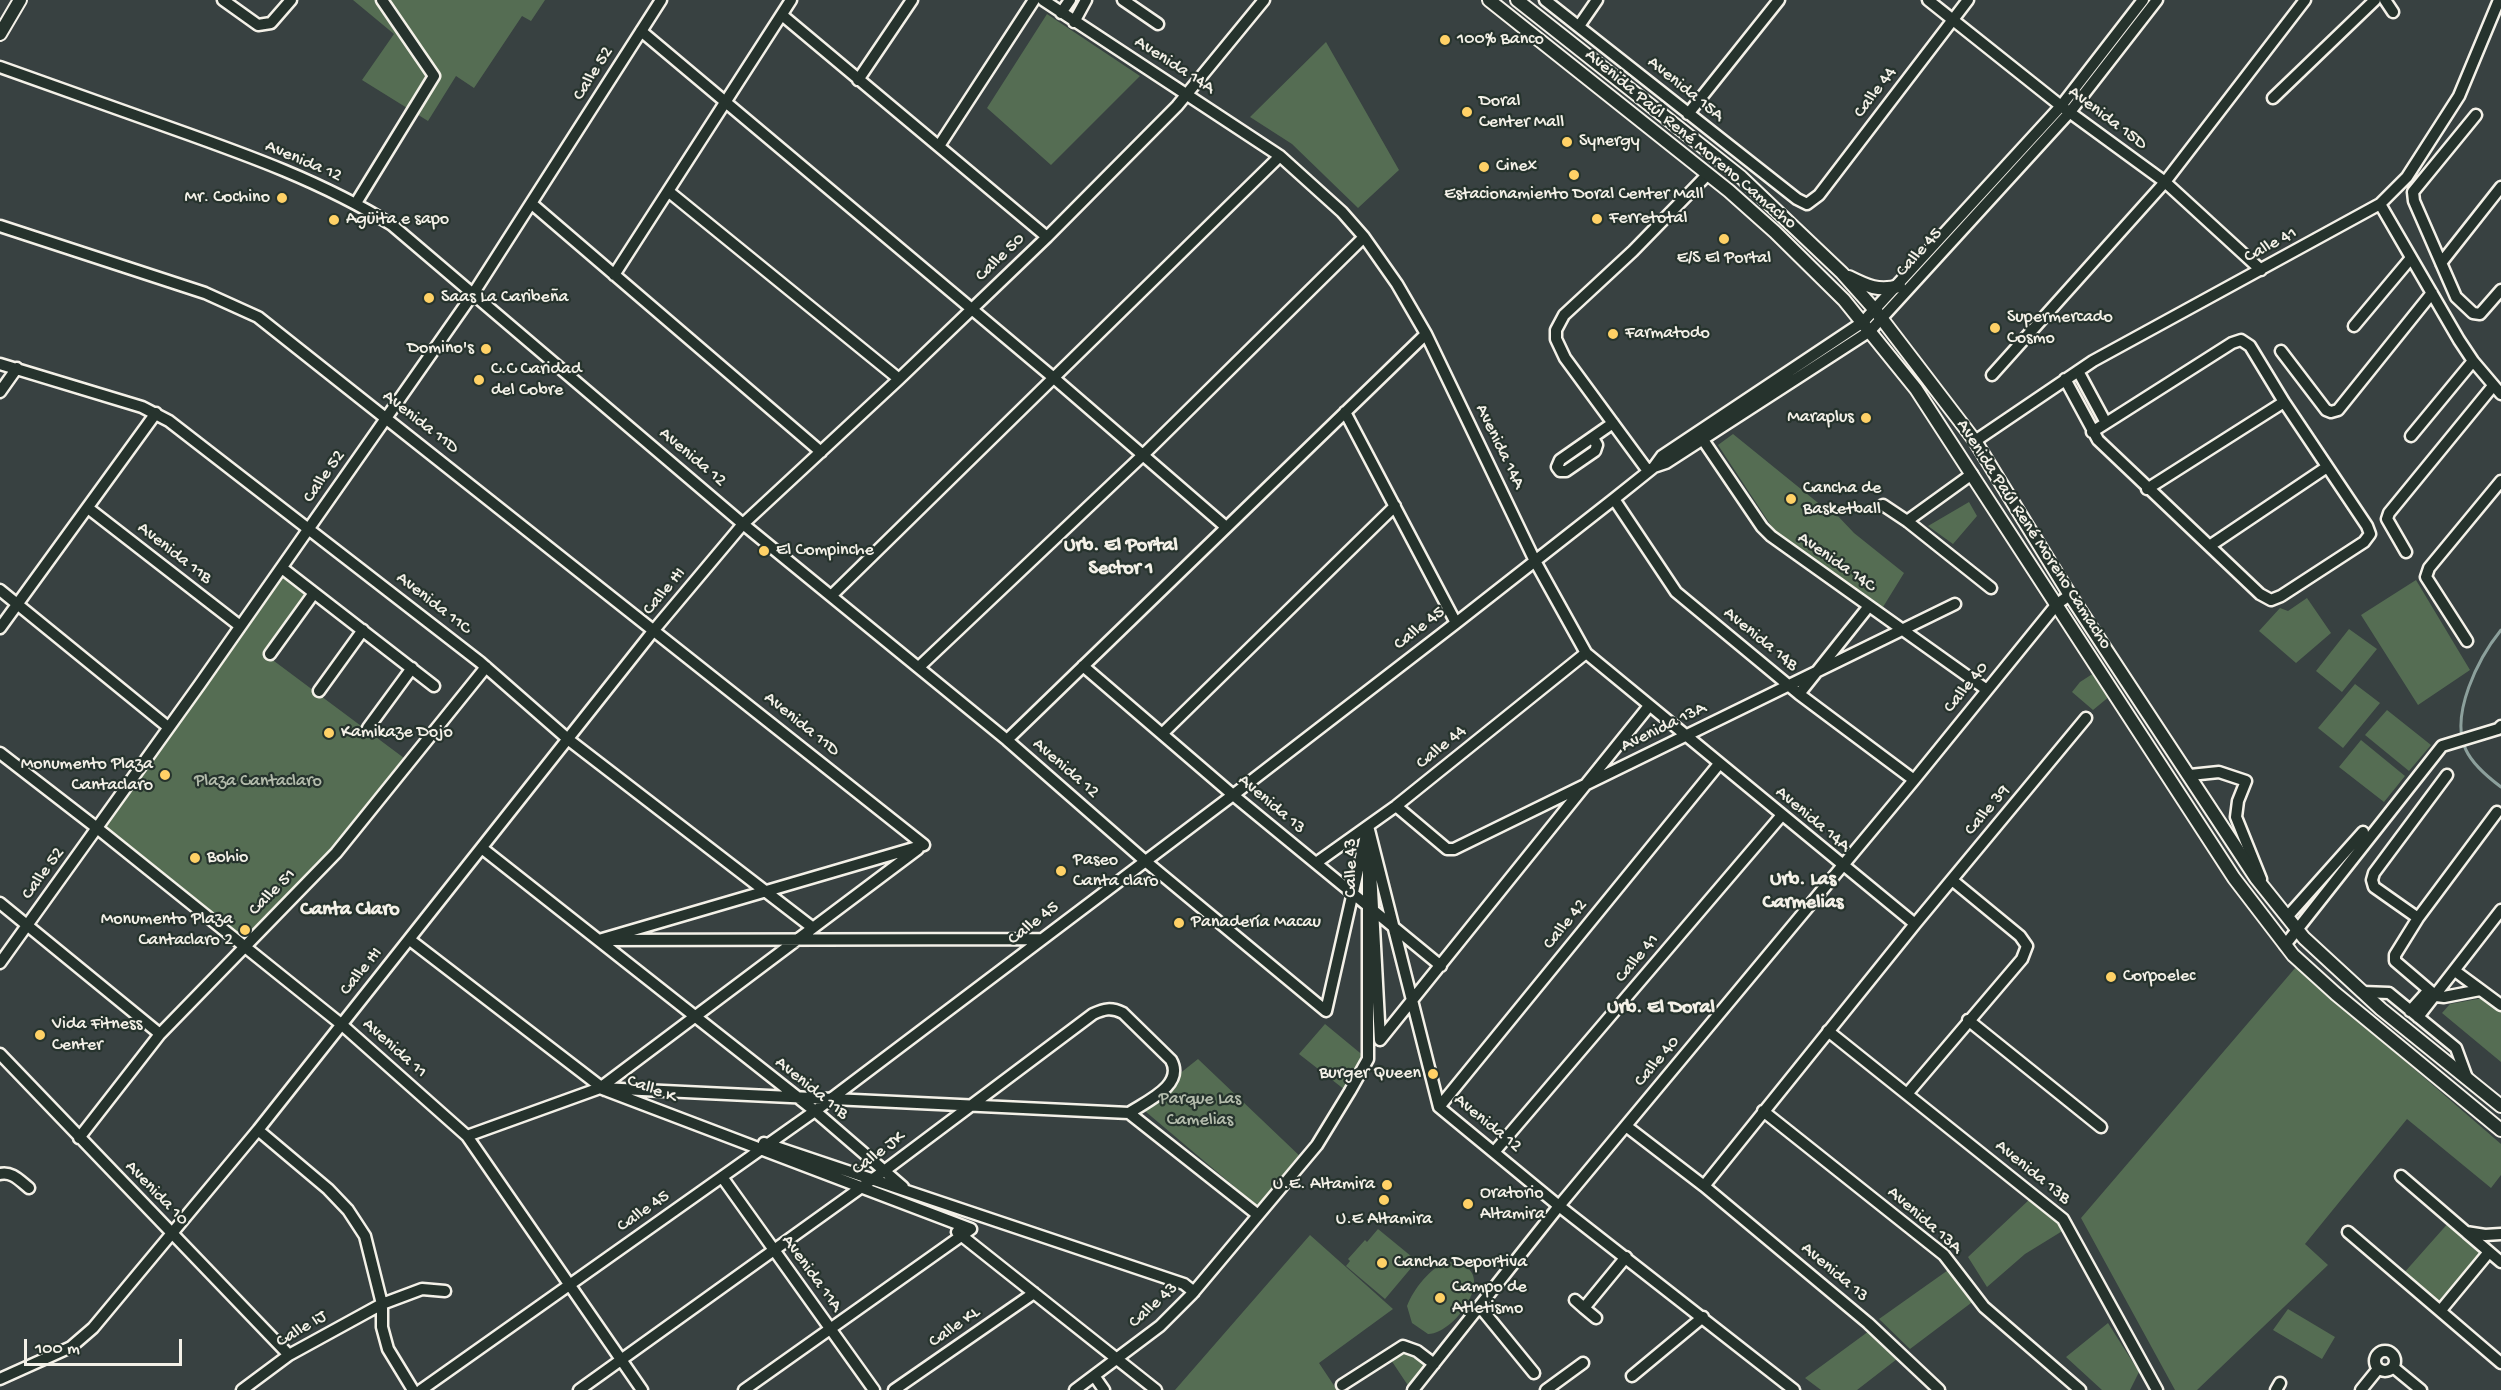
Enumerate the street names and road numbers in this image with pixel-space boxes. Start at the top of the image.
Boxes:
street label: Avenida 14A [1130,32,1218,100]
street label: Calle 52 [569,43,619,105]
street label: Avenida Paúl René Moreno Camacho [1580,45,1800,235]
street label: Avenida 15A [1642,53,1728,127]
street label: Calle 44 [1850,63,1902,123]
street label: Avenida 15D [2063,82,2151,156]
street label: Avenida 12 [261,136,345,188]
street label: Calle 41 [2241,223,2301,269]
street label: Calle 45 [1892,224,1948,282]
street label: Calle 50 [972,229,1030,287]
street label: Avenida 11D [377,386,463,460]
street label: Avenida 14A [1469,401,1529,493]
street label: Avenida Paúl René Moreno Camacho [1950,416,2116,654]
street label: Avenida 12 [654,424,730,492]
street label: Calle 52 [299,446,351,508]
street label: Avenida 11B [132,518,216,590]
street label: Avenida 14C [1793,528,1879,598]
street label: Calle HI [639,564,691,620]
street label: Avenida 11C [391,568,475,640]
street label: Calle 45 [1390,602,1450,656]
street label: Avenida 14B [1718,603,1802,677]
street label: Calle 40 [1940,658,1994,718]
street label: Avenida 11D [759,688,843,762]
street label: Avenida 13A [1618,698,1710,758]
street label: Calle 44 [1413,721,1471,775]
street label: Avenida 12 [1027,734,1103,804]
street label: Avenida 13 [1233,770,1309,840]
street label: Calle 39 [1961,781,2015,841]
street label: Avenida 14A [1770,782,1854,858]
street label: Calle 43 [1341,838,1363,898]
street label: Calle 52 [18,844,70,904]
street label: Calle 51 [245,865,301,921]
street label: Calle 42 [1539,895,1593,955]
street label: Calle 45 [1004,897,1064,951]
street label: Calle 41 [1611,930,1665,988]
street label: Calle HI [336,944,388,1000]
street label: Avenida 11 [357,1014,431,1084]
street label: Calle 40 [1630,1032,1686,1092]
street label: Avenida 11B [770,1053,852,1125]
street label: Calle K [623,1071,679,1109]
street label: Avenida 12 [1449,1090,1525,1158]
street label: Calle JK [848,1127,910,1181]
street label: Avenida 13B [1990,1136,2074,1210]
street label: Avenida 10 [120,1157,192,1231]
street label: Avenida 13A [1882,1183,1966,1259]
street label: Calle 45 [614,1186,674,1238]
street label: Avenida 11A [776,1231,846,1317]
street label: Avenida 13 [1796,1238,1872,1308]
street label: Calle 43 [1125,1278,1183,1334]
street label: Calle KL [925,1303,985,1353]
street label: Calle IJ [273,1307,331,1353]

